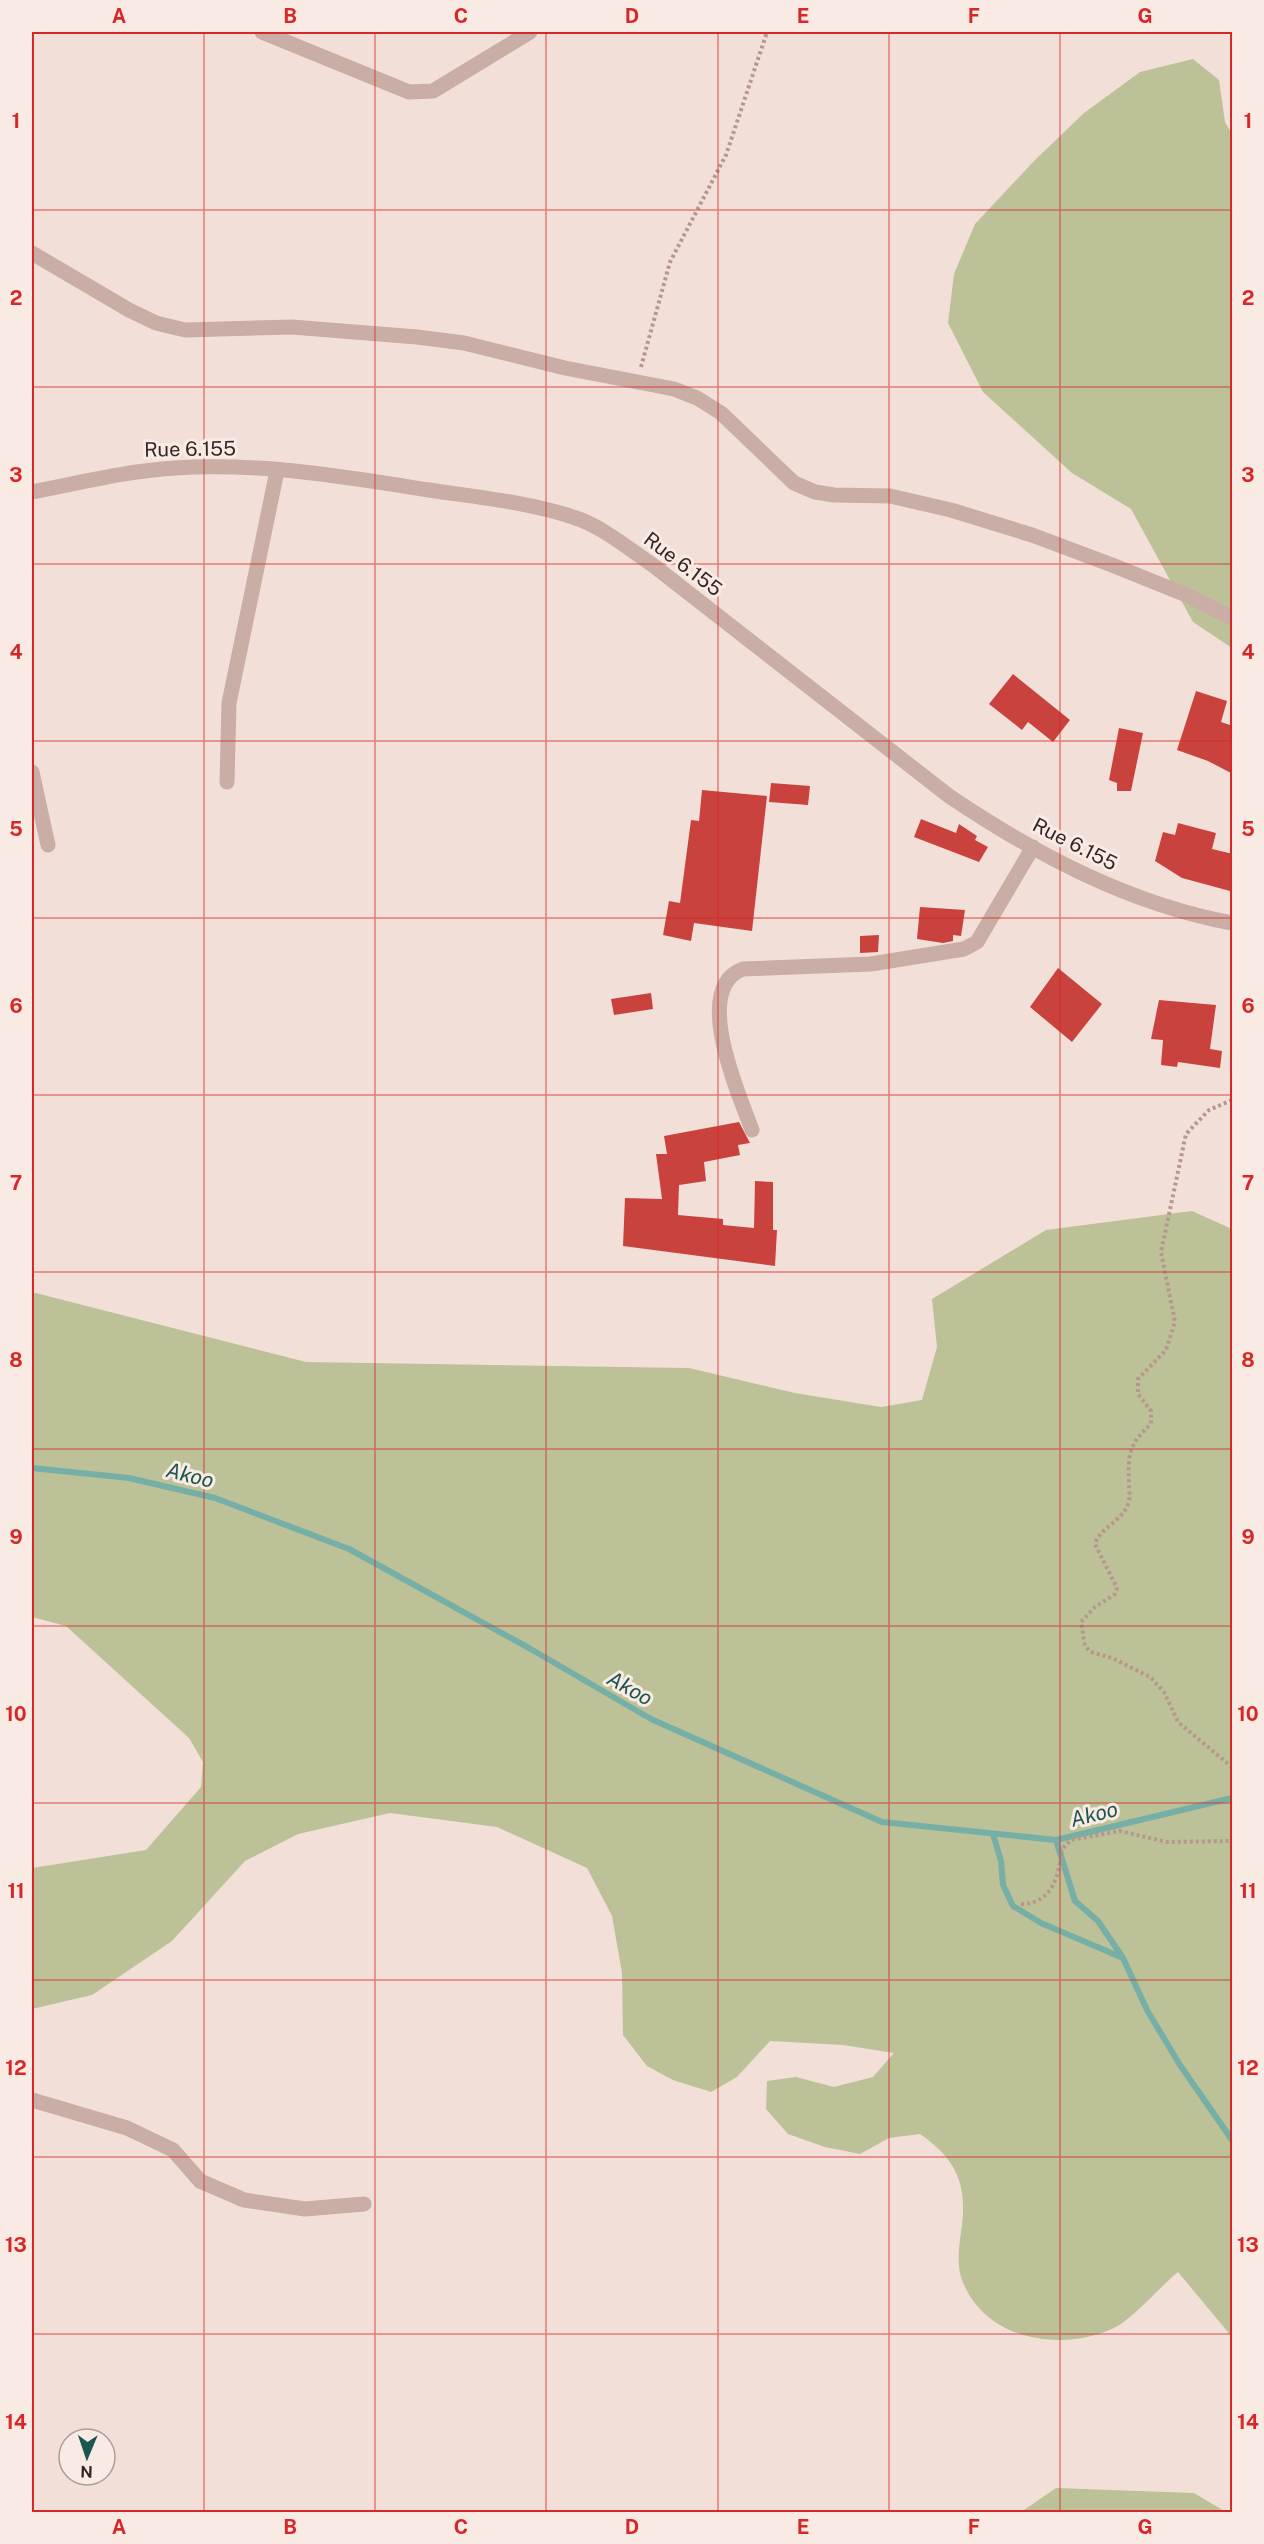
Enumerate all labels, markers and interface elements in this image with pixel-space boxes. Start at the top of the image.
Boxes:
text: A [112,4,126,28]
text: B [283,4,297,28]
text: C [454,4,468,28]
text: D [625,4,639,28]
text: E [797,4,809,28]
text: F [968,4,980,28]
text: G [1137,4,1153,28]
text: 1 [12,109,20,133]
text: 1 [1244,109,1252,133]
text: 2 [10,286,22,310]
text: 2 [1242,286,1254,310]
street label: Rue 6.155 [144,436,236,462]
text: 3 [9,463,23,487]
text: 3 [1241,463,1255,487]
street label: Rue 6.155 [639,527,727,601]
text: 4 [9,640,23,664]
text: 4 [1241,640,1255,664]
street label: Rue 6.155 [1029,812,1121,876]
text: 5 [9,817,23,841]
text: 5 [1241,817,1255,841]
text: 6 [9,994,23,1018]
text: 6 [1241,994,1255,1018]
text: 7 [10,1171,22,1195]
text: 7 [1242,1171,1254,1195]
text: 8 [9,1348,23,1372]
text: 8 [1241,1348,1255,1372]
water label: Akoo [164,1457,216,1493]
text: 9 [9,1525,23,1549]
text: 9 [1241,1525,1255,1549]
water label: Akoo [603,1665,657,1711]
text: 10 [5,1702,27,1726]
text: 10 [1237,1702,1259,1726]
water label: Akoo [1068,1796,1120,1832]
text: 11 [7,1879,25,1903]
text: 11 [1239,1879,1257,1903]
text: 12 [5,2056,27,2080]
text: 12 [1237,2056,1259,2080]
text: 13 [5,2233,27,2257]
text: 13 [1237,2233,1259,2257]
text: 14 [5,2410,27,2434]
text: 14 [1237,2410,1259,2434]
north arrow [57,2427,117,2487]
text: N [80,2462,93,2481]
text: A [112,2515,126,2539]
text: B [283,2515,297,2539]
text: C [454,2515,468,2539]
text: D [625,2515,639,2539]
text: E [797,2515,809,2539]
text: F [968,2515,980,2539]
text: G [1137,2515,1153,2539]

